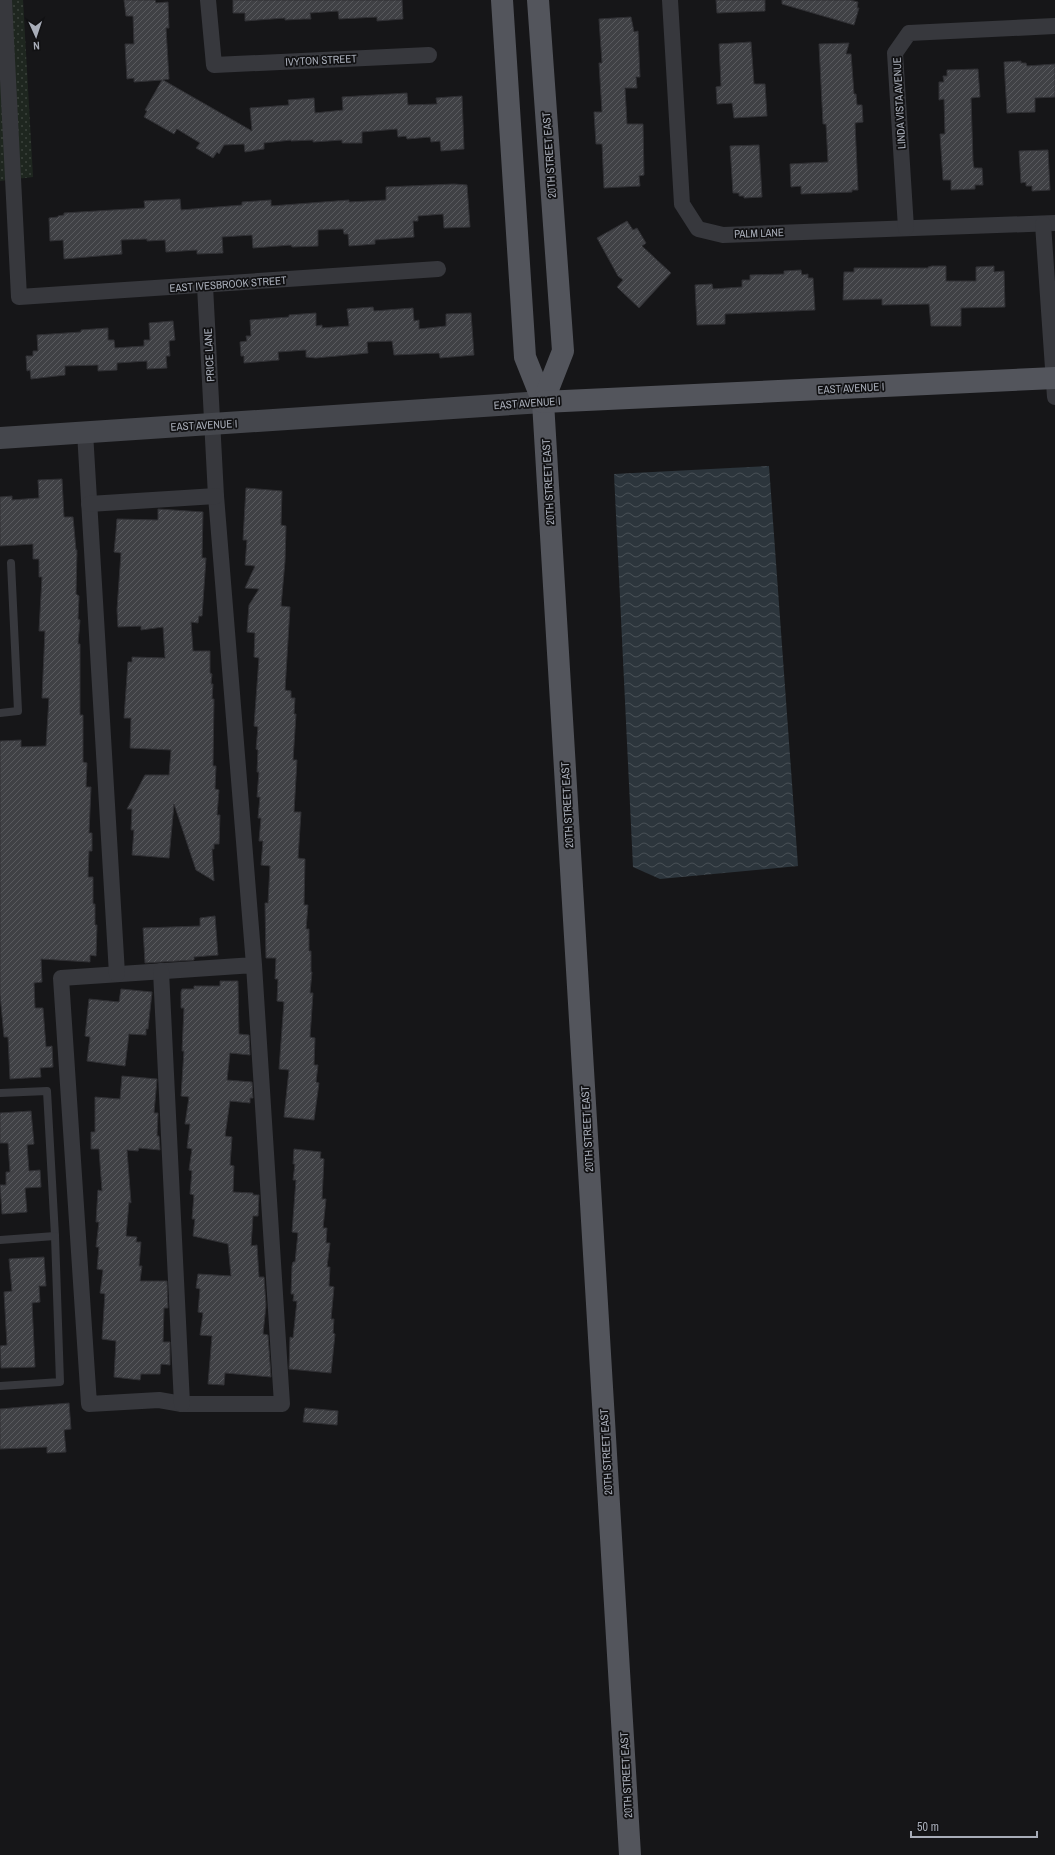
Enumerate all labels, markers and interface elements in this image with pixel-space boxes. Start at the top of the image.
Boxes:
north arrow [16,16,56,56]
text: N [33,39,40,53]
street label: IVYTON STREET [285,51,358,69]
street label: LINDA VISTA AVENUE [890,57,908,149]
street label: 20TH STREET EAST [539,111,559,198]
street label: PALM LANE [734,225,784,241]
street label: EAST IVESBROOK STREET [169,273,287,295]
street label: PRICE LANE [201,328,217,382]
street label: EAST AVENUE I [817,379,885,397]
street label: EAST AVENUE I [493,394,561,412]
street label: EAST AVENUE I [170,416,238,434]
street label: 20TH STREET EAST [539,438,557,525]
street label: 20TH STREET EAST [558,761,576,848]
street label: 20TH STREET EAST [578,1085,596,1172]
street label: 20TH STREET EAST [597,1408,615,1495]
street label: 20TH STREET EAST [617,1731,635,1818]
scale bar [911,1813,1037,1839]
text: 50 m [917,1819,939,1835]

